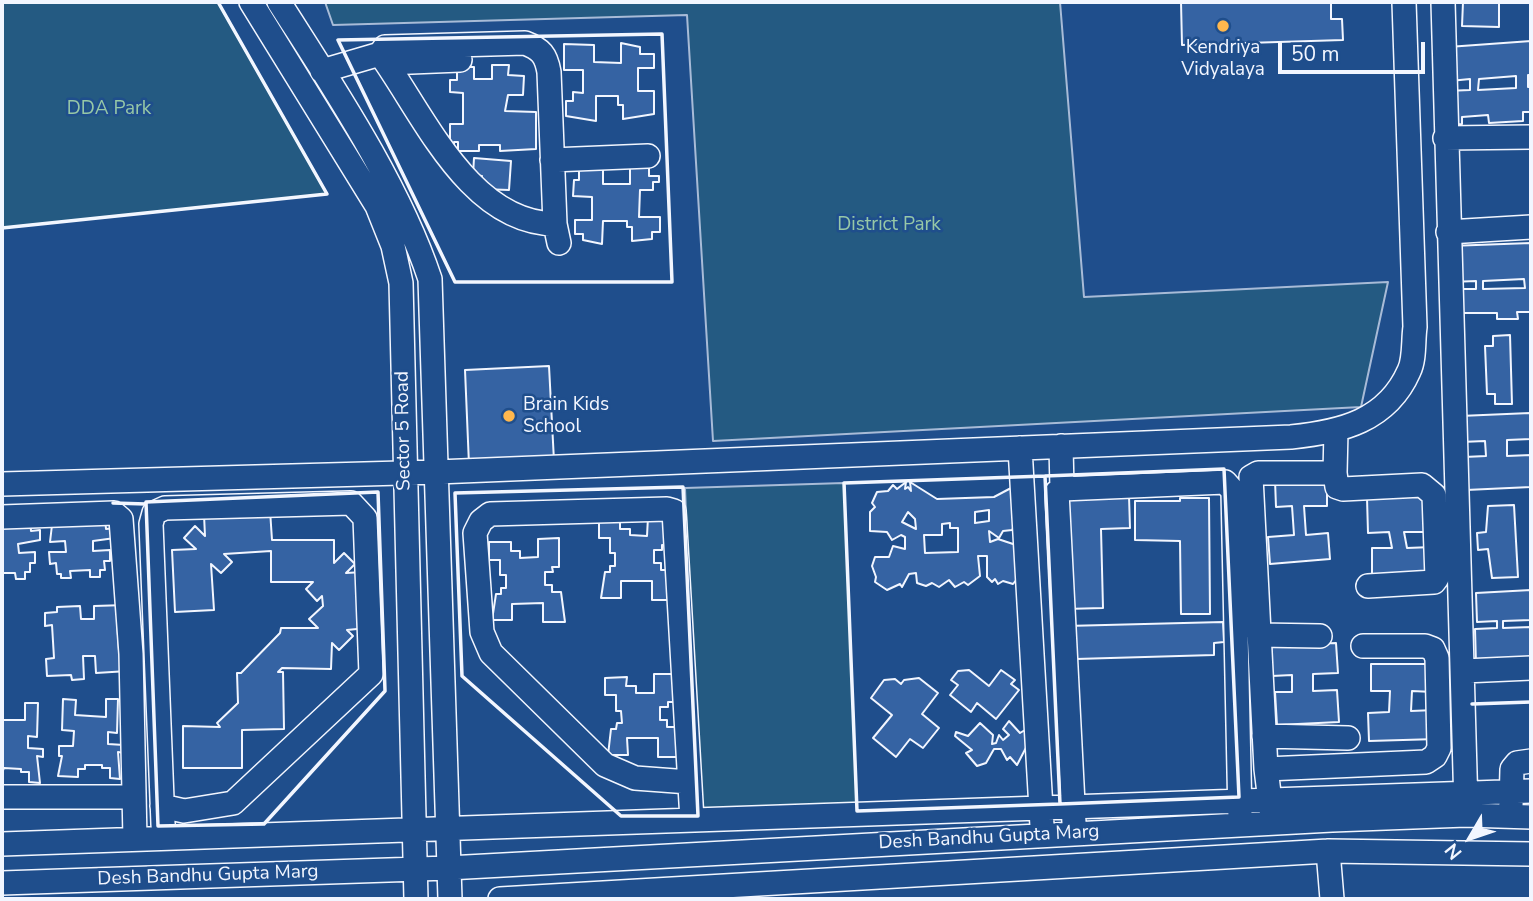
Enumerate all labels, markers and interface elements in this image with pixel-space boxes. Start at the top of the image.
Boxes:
marker: Kendriya Vidyalaya [1215,18,1231,34]
scale bar [1281,28,1428,72]
place label: Kendriya Vidyalaya [1181,37,1265,81]
text: 50 m [1291,40,1340,68]
park label: DDA Park [67,98,151,120]
park label: District Park [837,214,941,236]
street label: Sector 5 Road [392,371,416,491]
place label: Brain Kids School [523,394,609,438]
marker: Brain Kids School [501,408,517,424]
north arrow [1435,803,1505,873]
street label: Desh Bandhu Gupta Marg [878,821,1100,855]
text: N [1439,838,1468,865]
street label: Desh Bandhu Gupta Marg [97,861,319,891]

